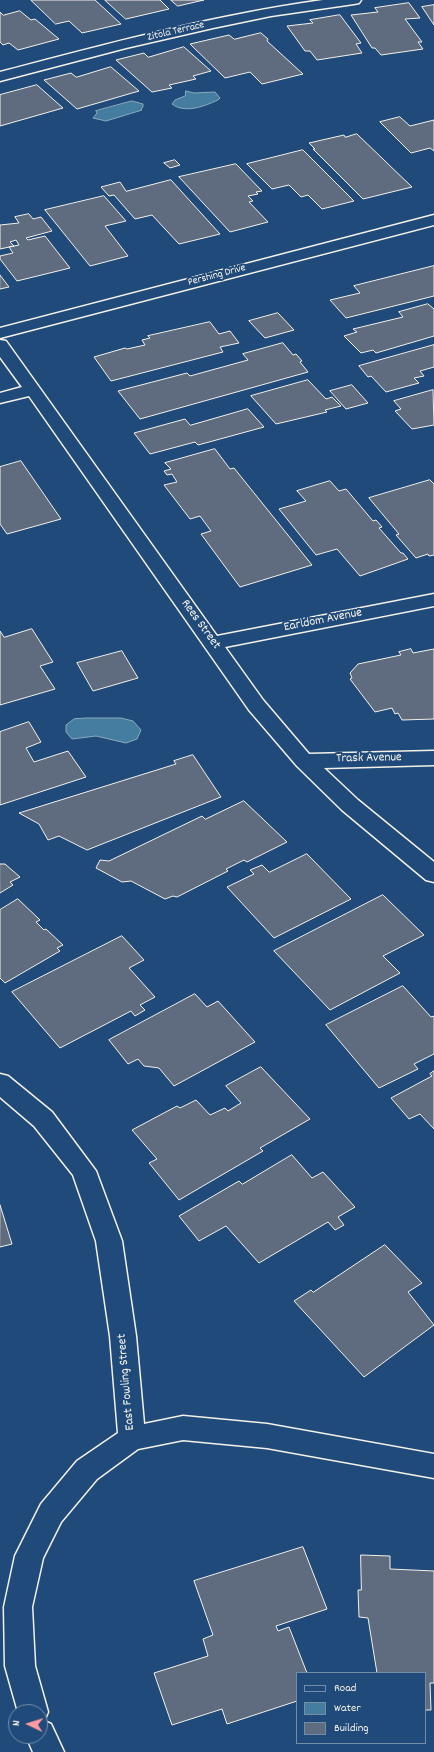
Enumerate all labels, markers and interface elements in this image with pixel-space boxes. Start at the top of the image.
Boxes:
street label: Zitola Terrace [146,19,206,45]
street label: Pershing Drive [187,262,247,290]
street label: Rees Street [177,597,223,653]
street label: Earldom Avenue [283,606,363,636]
street label: Trask Avenue [336,751,402,767]
street label: East Fowling Street [115,1333,139,1431]
legend [296,1672,426,1744]
text: Road [334,1680,356,1697]
text: Water [334,1700,361,1717]
north arrow [8,1704,48,1744]
text: N [9,1720,25,1727]
text: Building [334,1720,369,1737]

